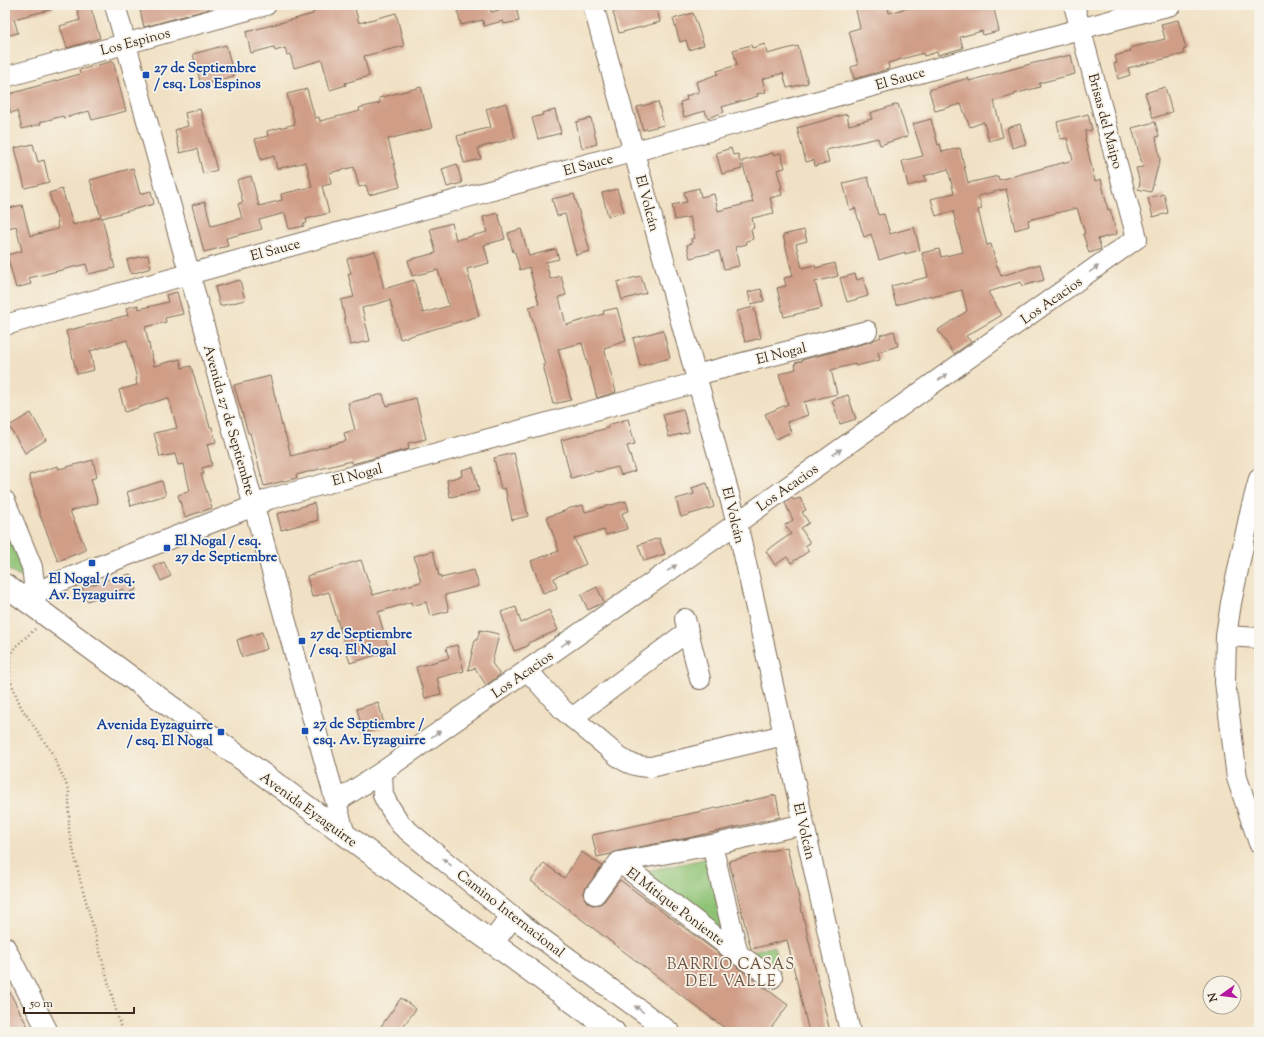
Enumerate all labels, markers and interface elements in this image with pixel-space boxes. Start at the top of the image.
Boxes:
street label: Los Espinos [98,24,173,62]
place label: 27 de Septiembre / esq. Los Espinos [154,59,261,95]
street label: El Sauce [873,63,928,97]
marker: 27 de Septiembre / esq. Los Espinos [141,70,151,80]
street label: Brisas del Maipo [1082,71,1127,172]
street label: El Sauce [561,150,616,182]
street label: El Volcán [629,173,663,234]
street label: El Sauce [248,235,303,267]
one-way arrow [1089,265,1100,273]
street label: Los Acacios [1017,273,1087,330]
street label: El Nogal [754,339,809,371]
street label: Avenida 27 de Septiembre [197,343,259,498]
one-way arrow [937,372,948,381]
one-way arrow [832,448,842,456]
street label: El Nogal [330,460,385,492]
street label: Los Acacios [753,460,823,517]
street label: El Volcán [715,485,749,546]
place label: El Nogal / esq. 27 de Septiembre [175,532,278,568]
marker: El Nogal / esq. 27 de Septiembre [162,543,172,553]
marker: El Nogal / esq. Av. Eyzaguirre [87,558,97,568]
one-way arrow [667,564,677,572]
place label: El Nogal / esq. Av. Eyzaguirre [49,570,136,606]
place label: 27 de Septiembre / esq. El Nogal [310,625,413,661]
marker: 27 de Septiembre / esq. El Nogal [297,636,307,646]
one-way arrow [560,639,571,647]
street label: Los Acacios [488,647,558,704]
place label: 27 de Septiembre / esq. Av. Eyzaguirre [313,715,426,751]
place label: Avenida Eyzaguirre / esq. El Nogal [97,716,213,752]
marker: 27 de Septiembre / esq. Av. Eyzaguirre [300,726,310,736]
marker: Avenida Eyzaguirre / esq. El Nogal [216,727,226,737]
one-way arrow [431,730,442,738]
street label: Avenida Eyzaguirre [255,768,361,853]
street label: El Volcán [787,801,819,862]
one-way arrow [441,858,452,867]
street label: El Mitique Poniente [621,864,728,951]
street label: Camino Internacional [452,866,568,963]
district label: BARRIO CASAS DEL VALLE [667,955,795,993]
north arrow [1202,975,1242,1015]
scale bar [24,989,134,1015]
text: N [1204,991,1222,1004]
text: 50 m [29,995,53,1013]
one-way arrow [634,1005,644,1013]

